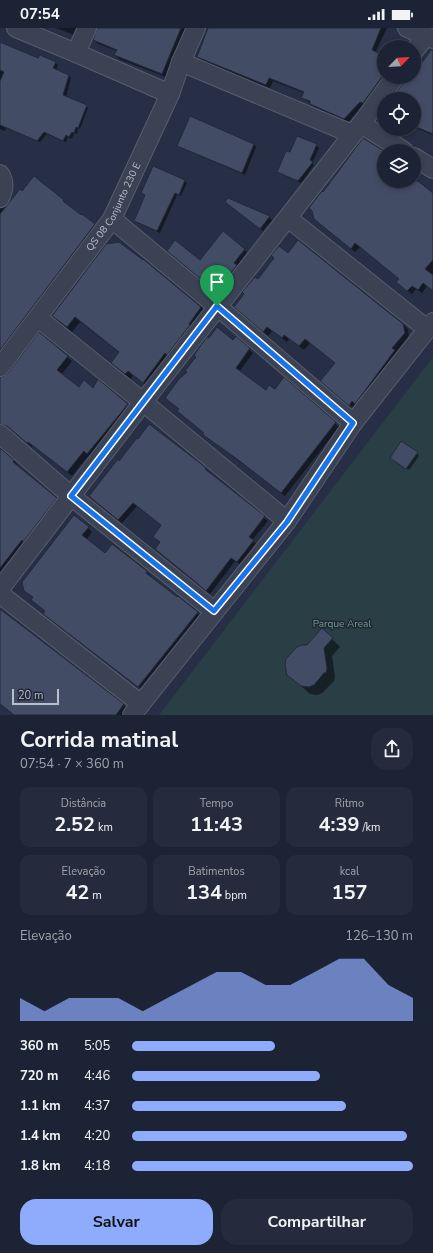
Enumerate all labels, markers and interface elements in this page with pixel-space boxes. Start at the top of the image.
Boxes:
text: 07:54 [20,4,60,24]
north arrow [377,40,421,84]
map controls [377,40,421,188]
button: locate [377,92,421,136]
button: layers [377,144,421,188]
street label: QS 08 Conjunto 230 E [83,160,144,254]
pin [200,265,234,306]
icon: arrive [206,271,228,293]
park label: Parque Areal [313,617,371,631]
scale bar [12,687,59,706]
text: 20 m [18,688,43,703]
text: Corrida matinal [20,725,178,755]
button: share [371,728,413,770]
text: 07:54 · 7 × 360 m [20,755,124,773]
text: Distância [61,796,106,811]
text: Tempo [200,796,233,811]
text: Ritmo [335,796,364,811]
text: 2.52 [54,811,95,838]
text: 11:43 [190,811,243,838]
text: 4:39 [319,811,360,838]
text: km [95,820,113,835]
text: /km [360,820,380,835]
text: Elevação [62,864,105,879]
text: Batimentos [188,864,245,879]
text: kcal [340,864,359,879]
text: 42 [65,879,89,906]
text: 134 [186,879,222,906]
text: 157 [332,879,368,906]
text: m [89,888,102,903]
text: bpm [222,888,247,903]
text: Elevação [20,927,72,945]
text: 126–130 m [345,927,413,945]
text: 360 m [20,1037,58,1055]
text: 5:05 [84,1037,110,1055]
text: 720 m [20,1067,58,1085]
text: 4:46 [84,1067,110,1085]
text: 1.1 km [20,1097,61,1115]
text: 4:37 [84,1097,110,1115]
text: 1.4 km [20,1127,61,1145]
text: 4:20 [84,1127,110,1145]
text: 1.8 km [20,1157,61,1175]
text: 4:18 [84,1157,110,1175]
button: Salvar [20,1199,213,1245]
button: Compartilhar [221,1199,413,1245]

